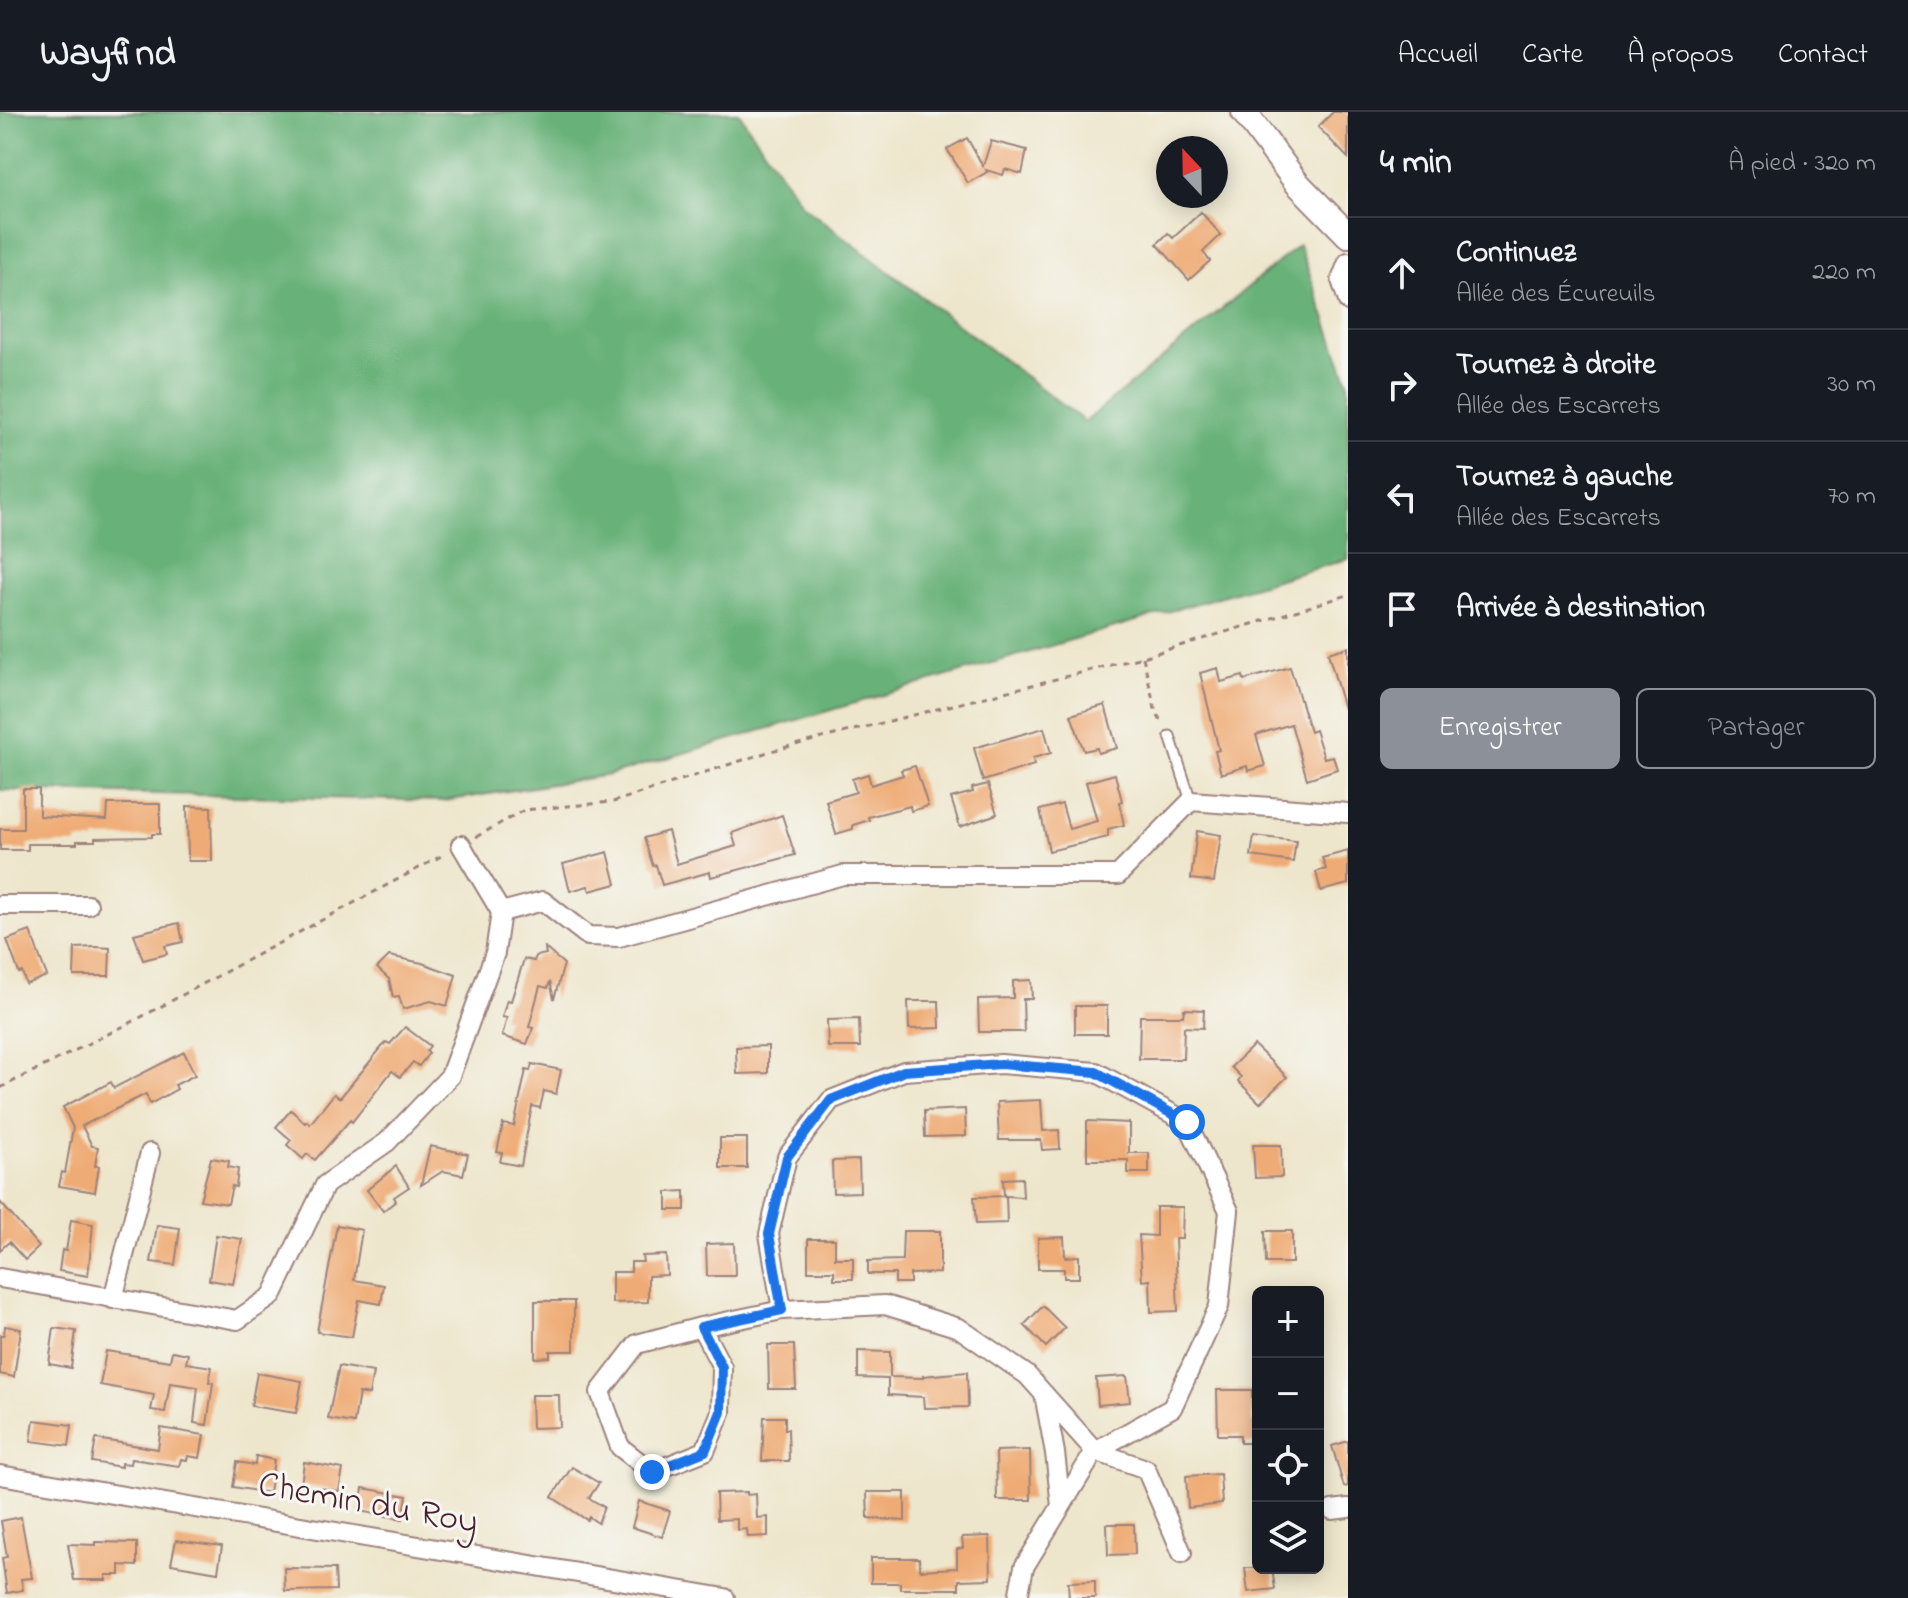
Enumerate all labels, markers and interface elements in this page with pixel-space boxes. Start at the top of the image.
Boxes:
text: Wayfind [40,27,176,83]
text: Accueil [1398,35,1478,76]
text: Carte [1522,35,1583,76]
text: À propos [1627,35,1734,76]
text: Contact [1778,35,1868,76]
north arrow [1156,136,1228,208]
text: 4 min [1380,139,1452,189]
text: À pied · 320 m [1728,145,1876,183]
text: Continuez [1456,232,1576,276]
icon: ahead [1380,251,1424,295]
text: 220 m [1812,254,1876,292]
text: Allée des Écureuils [1456,276,1655,314]
text: Tournez à droite [1456,344,1656,388]
icon: right [1380,363,1424,407]
text: 30 m [1827,366,1876,404]
text: Allée des Escarrets [1456,388,1661,426]
text: Tournez à gauche [1456,456,1673,500]
icon: left [1380,475,1424,519]
text: 70 m [1827,478,1876,516]
text: Allée des Escarrets [1456,500,1661,538]
icon: arrive [1380,587,1424,631]
text: Arrivée à destination [1456,587,1705,631]
button: Enregistrer [1380,688,1620,769]
button: Partager [1636,688,1876,769]
route start [1169,1104,1205,1140]
map controls [1252,1286,1324,1574]
button: + [1252,1286,1324,1358]
button: − [1252,1358,1324,1430]
button: locate [1252,1430,1324,1502]
route end [634,1454,670,1490]
street label: Chemin du Roy [254,1460,482,1550]
button: layers [1252,1502,1324,1574]

